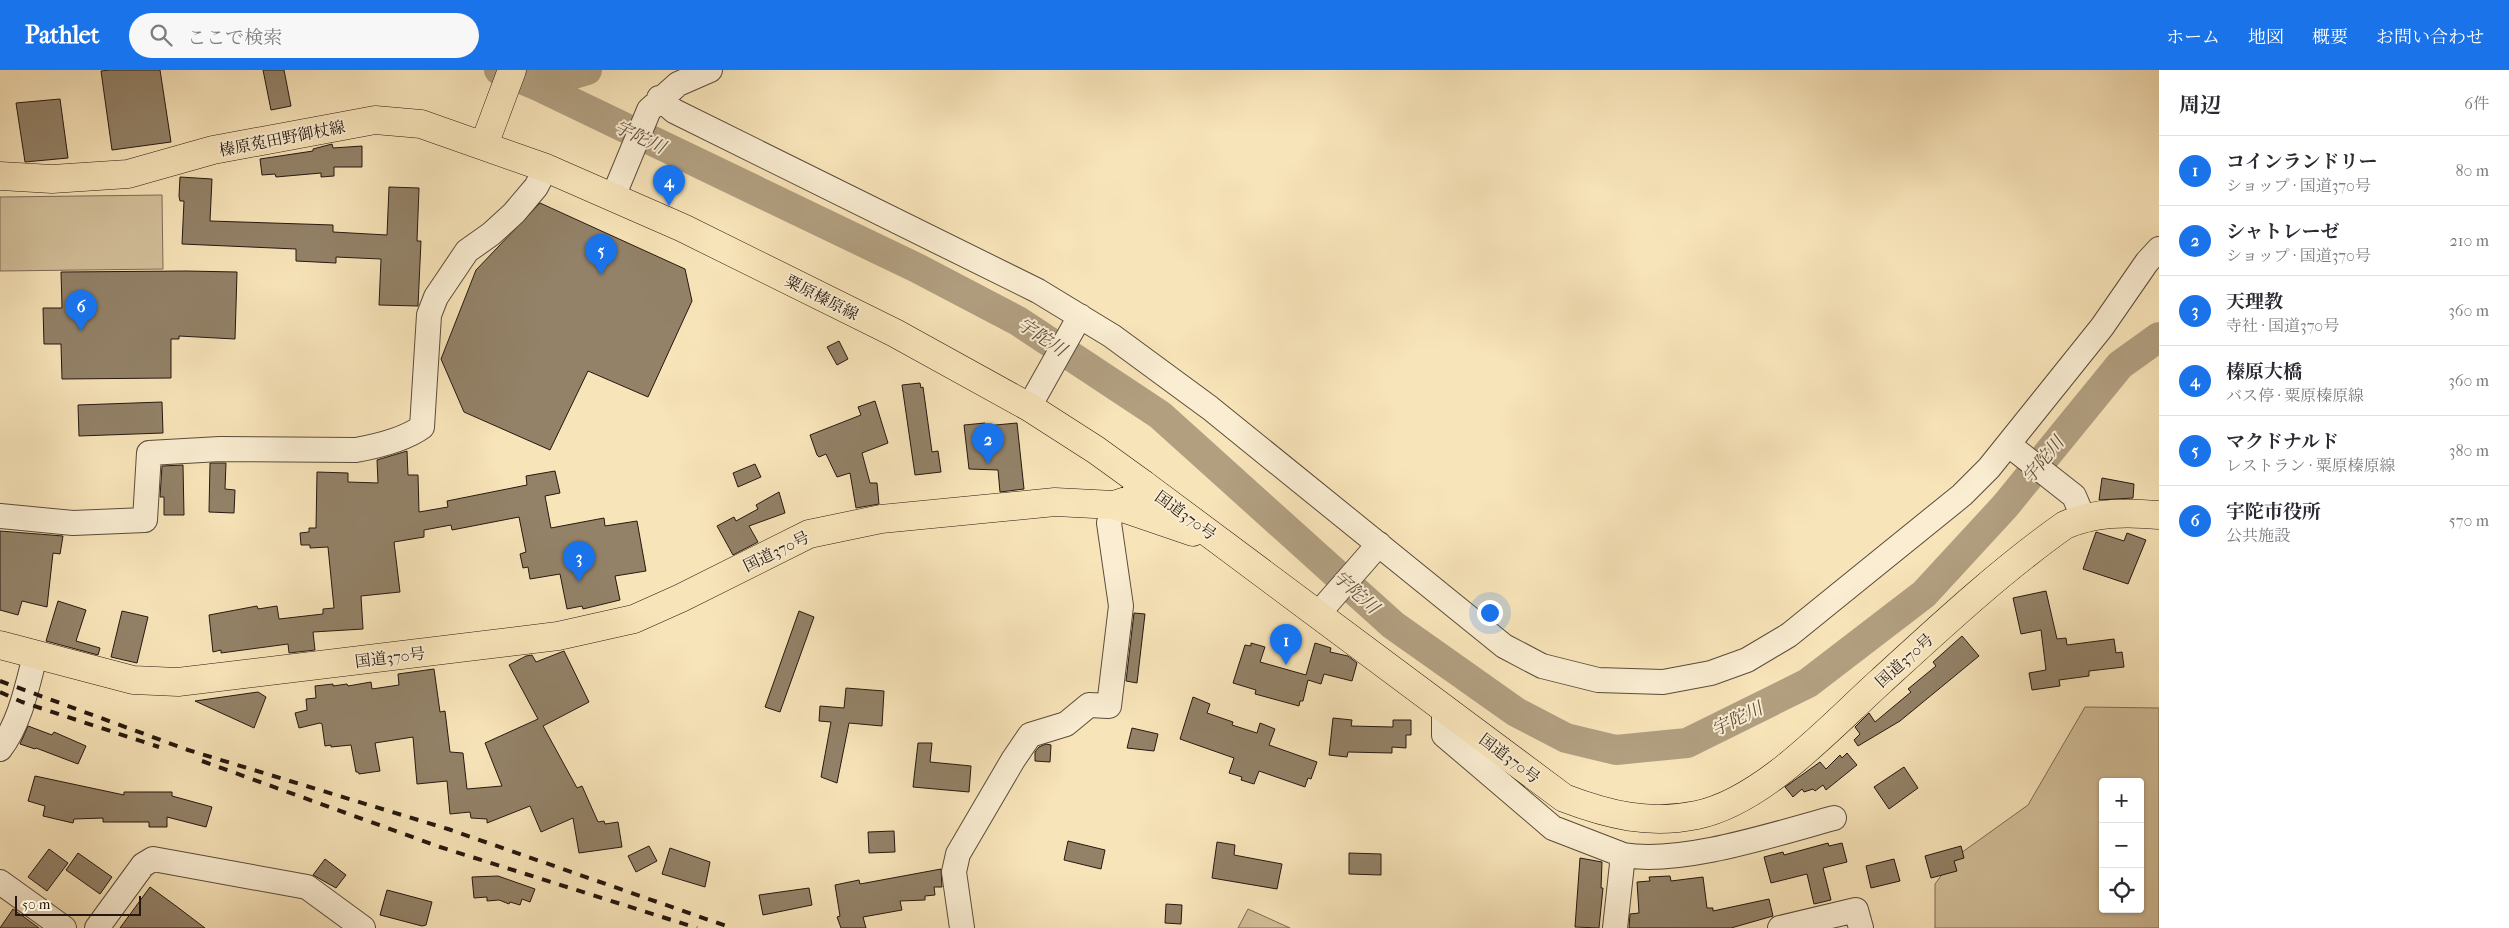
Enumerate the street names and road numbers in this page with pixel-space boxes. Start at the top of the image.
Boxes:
street label: 榛原菟田野御杖線 [217,117,347,160]
street label: 粟原榛原線 [782,271,862,324]
street label: 国道370号 [1151,487,1220,544]
street label: 国道370号 [740,527,812,576]
street label: 国道370号 [1872,630,1937,691]
street label: 国道370号 [354,644,426,671]
street label: 国道370号 [1476,729,1544,787]

